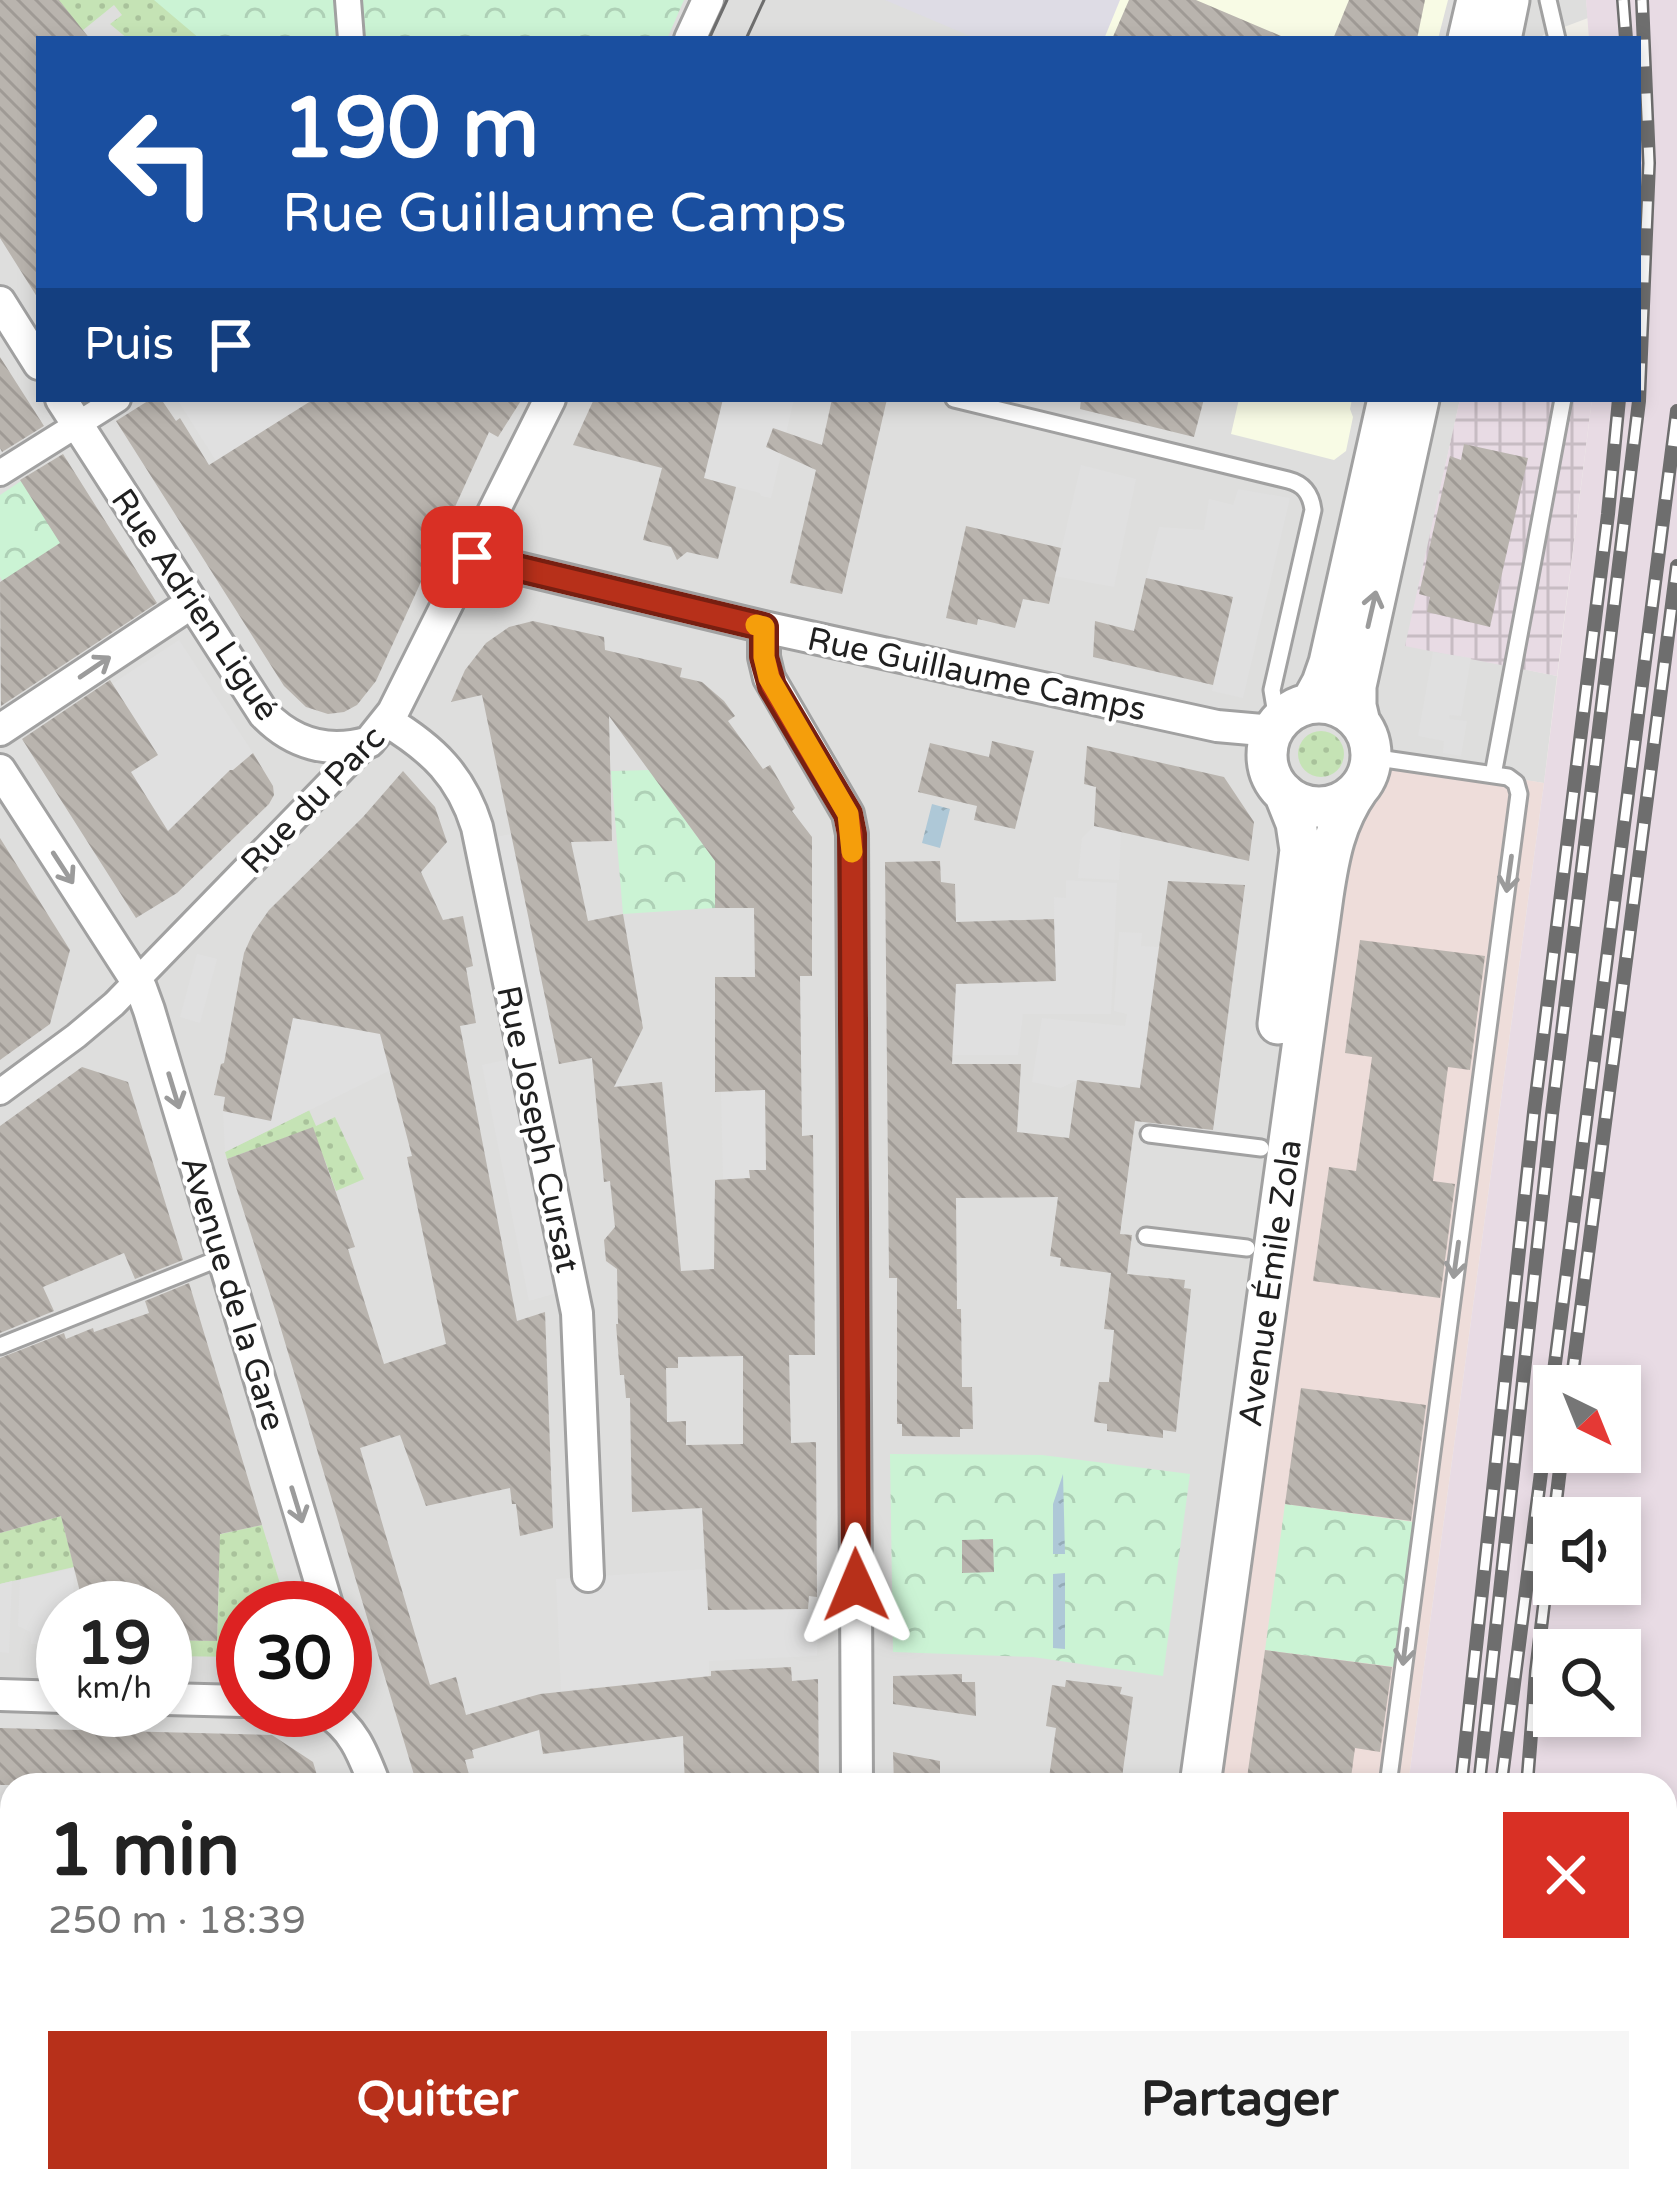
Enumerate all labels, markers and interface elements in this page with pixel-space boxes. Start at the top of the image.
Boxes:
text: 190 m [282,79,539,180]
icon: left [84,84,240,240]
text: Rue Guillaume Camps [282,181,847,246]
icon: arrive [198,312,264,378]
text: Puis [84,318,174,372]
street label: Rue Adrien Ligué [103,482,287,728]
pin [421,506,523,608]
icon: arrive [439,524,505,590]
one-way arrow [1361,590,1384,628]
street label: Rue Guillaume Camps [804,620,1150,729]
one-way arrow [78,655,112,680]
street label: Rue du Parc [233,718,393,882]
one-way arrow [51,850,76,884]
one-way arrow [1497,853,1520,892]
street label: Rue Joseph Cursat [488,982,587,1276]
one-way arrow [164,1071,186,1109]
street label: Avenue Émile Zola [1231,1137,1310,1429]
street label: Avenue de la Gare [172,1152,293,1435]
one-way arrow [1444,1240,1467,1279]
north arrow [1533,1365,1641,1473]
map controls [1533,1365,1641,1737]
one-way arrow [287,1485,309,1523]
button: sound [1533,1497,1641,1605]
position arrow [793,1522,919,1648]
speed limit sign: 30 [216,1581,372,1737]
text: 19 [76,1608,152,1680]
one-way arrow [1393,1627,1416,1666]
button: search [1533,1629,1641,1737]
text: km/h [76,1670,152,1707]
text: 1 min [48,1808,240,1895]
button: close [1503,1812,1629,1938]
text: 250 m · 18:39 [48,1897,306,1944]
button: Quitter [48,2031,827,2169]
button: Partager [851,2031,1629,2169]

